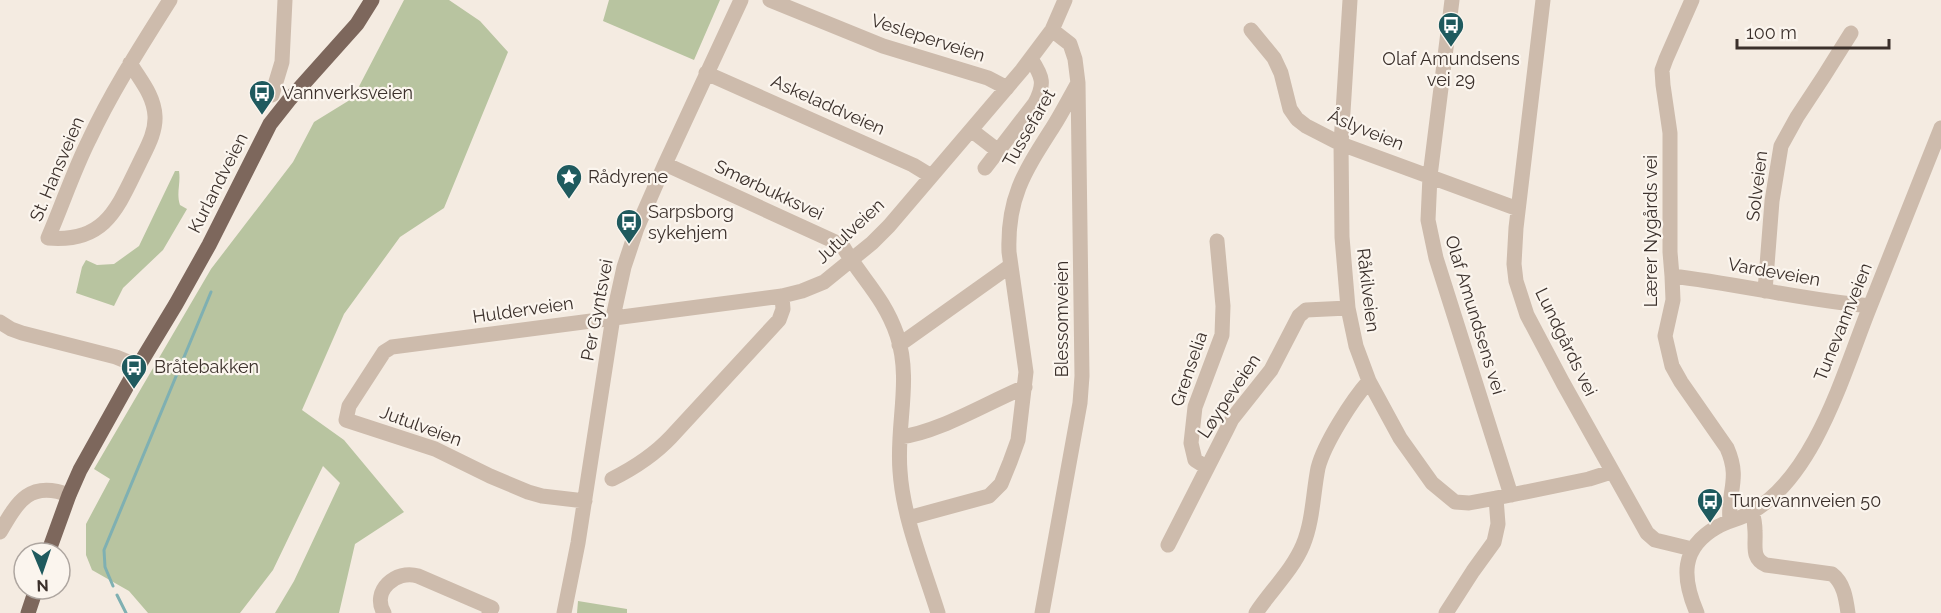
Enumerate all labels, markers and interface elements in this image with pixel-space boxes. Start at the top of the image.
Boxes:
street label: Vesleperveien [869,9,988,66]
bus stop icon: Olaf Amundsens vei 29 [1436,10,1466,48]
scale bar [1737,12,1888,50]
text: 100 m [1746,22,1797,43]
place label: Olaf Amundsens vei 29 [1382,48,1520,90]
street label: Askeladdveien [768,70,888,139]
bus stop icon: Vannverksveien [247,78,277,116]
place label: Vannverksveien [282,82,413,103]
street label: Tussefaret [998,85,1059,170]
street label: Åslyveien [1325,104,1408,154]
street label: St. Hansveien [25,113,88,224]
street label: Kurlandveien [183,129,252,236]
street label: Solveien [1742,149,1771,222]
street label: Smørbukksvei [711,155,827,224]
street label: Lærer Nygårds vei [1640,155,1661,307]
place icon: Rådyrene [554,162,584,200]
place label: Rådyrene [588,166,668,187]
street label: Jutulveien [811,194,888,267]
place label: Sarpsborg sykehjem [648,201,734,243]
bus stop icon: Sarpsborg sykehjem [614,207,644,245]
street label: Olaf Amundsens vei [1441,233,1510,397]
street label: Råkilveien [1353,247,1384,333]
street label: Vardeveien [1726,253,1822,290]
street label: Per Gyntsvei [576,257,617,363]
street label: Tunevannveien [1809,260,1876,384]
street label: Blessomveien [1051,261,1072,377]
street label: Lundgårds vei [1531,284,1602,399]
street label: Hulderveien [471,292,575,327]
street label: Grenselia [1166,329,1211,409]
street label: Løypeveien [1193,350,1264,442]
bus stop icon: Bråtebakken [119,352,149,390]
place label: Bråtebakken [154,356,259,377]
street label: Jutulveien [377,401,465,450]
bus stop icon: Tunevannveien 50 [1695,486,1725,524]
place label: Tunevannveien 50 [1730,490,1881,511]
north arrow [12,541,72,601]
text: N [36,576,49,595]

